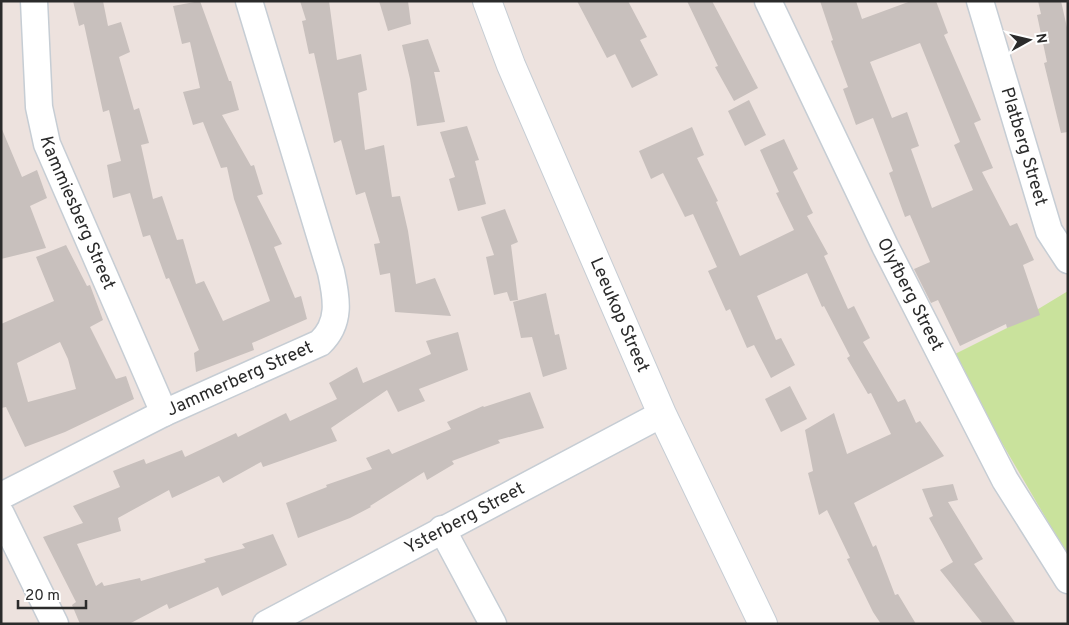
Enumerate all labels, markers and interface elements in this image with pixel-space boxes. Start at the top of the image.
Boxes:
north arrow [1004,15,1054,65]
text: N [1031,32,1050,45]
street label: Platberg Street [995,85,1052,209]
street label: Kammiesberg Street [34,134,120,293]
street label: Olyfberg Street [871,234,948,355]
street label: Leeukop Street [584,254,654,376]
street label: Jammerberg Street [163,336,317,422]
street label: Ysterberg Street [401,477,529,560]
scale bar [18,578,85,610]
text: 20 m [25,587,60,606]

